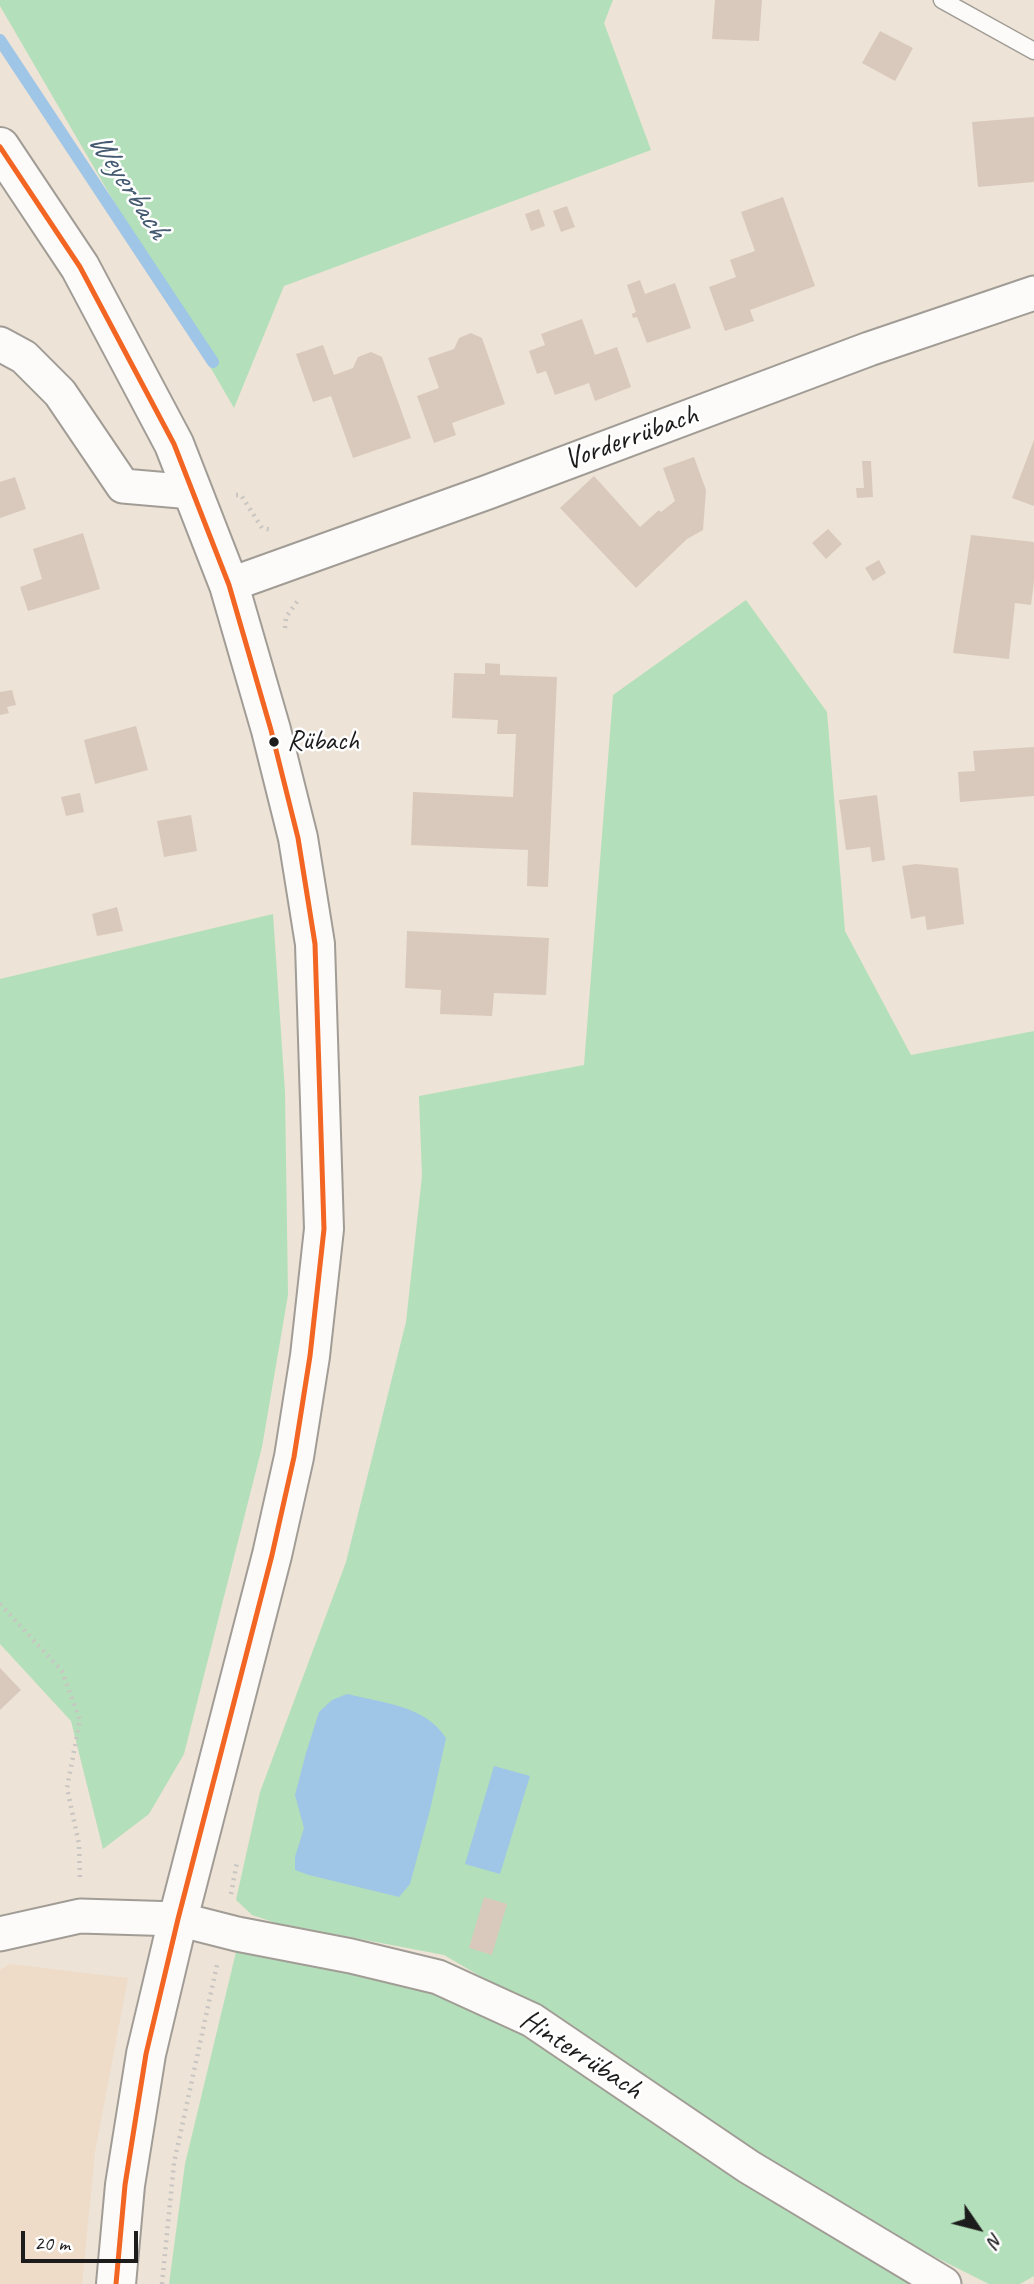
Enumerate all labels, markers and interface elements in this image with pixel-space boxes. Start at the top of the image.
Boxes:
water label: Weyerbach [79,125,177,247]
street label: Vorderrübach [559,397,703,479]
place label: Rübach [287,725,359,759]
marker: Rübach [267,735,281,749]
street label: Hinterrübach [513,2002,649,2108]
north arrow [943,2193,1013,2263]
scale bar [24,2218,142,2262]
text: N [982,2228,1008,2252]
text: 20 m [34,2230,70,2256]

